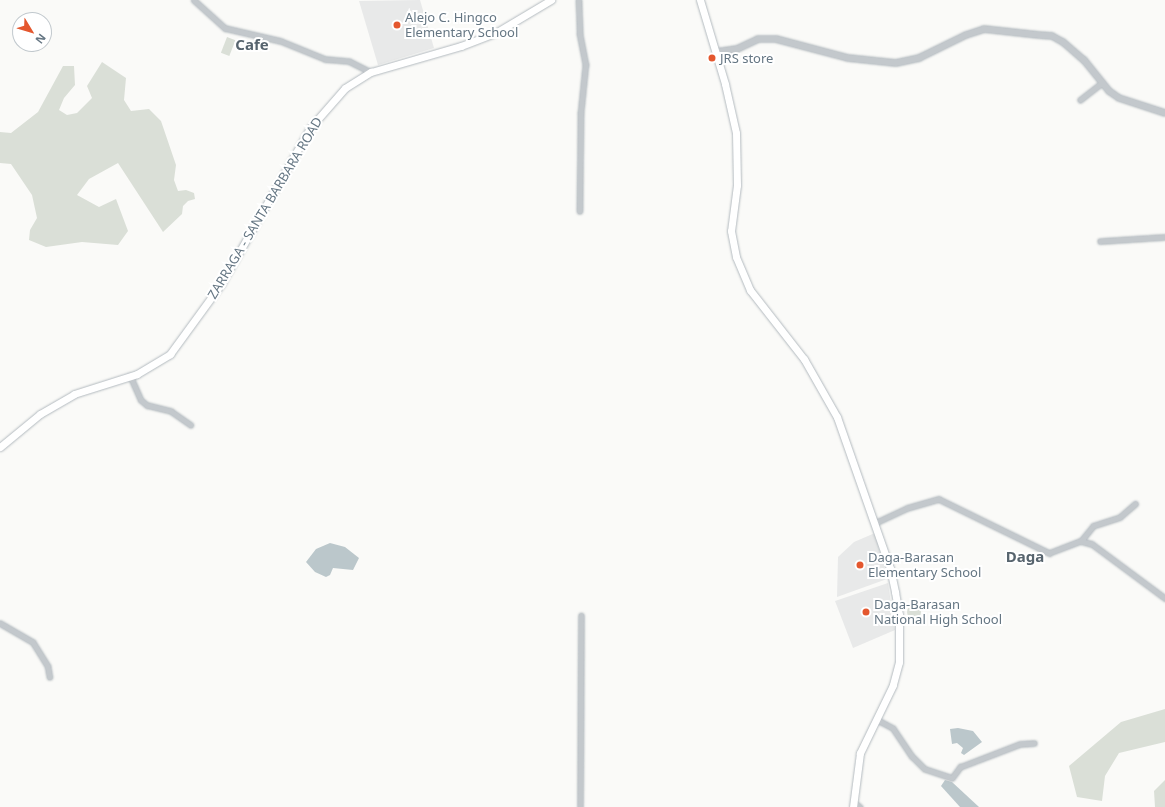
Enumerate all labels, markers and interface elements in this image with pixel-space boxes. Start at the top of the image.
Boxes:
place label: Alejo C. Hingco Elementary School [405,10,518,41]
north arrow [12,12,52,52]
marker: Alejo C. Hingco Elementary School [392,20,402,30]
text: N [32,31,50,47]
district label: Cafe [235,36,269,54]
place label: JRS store [720,50,773,66]
marker: JRS store [707,53,717,63]
street label: ZARRAGA - SANTA BARBARA ROAD [204,114,326,302]
district label: Daga [1006,548,1044,566]
place label: Daga-Barasan Elementary School [868,550,981,581]
marker: Daga-Barasan Elementary School [855,560,865,570]
place label: Daga-Barasan National High School [874,597,1002,628]
marker: Daga-Barasan National High School [861,607,871,617]

